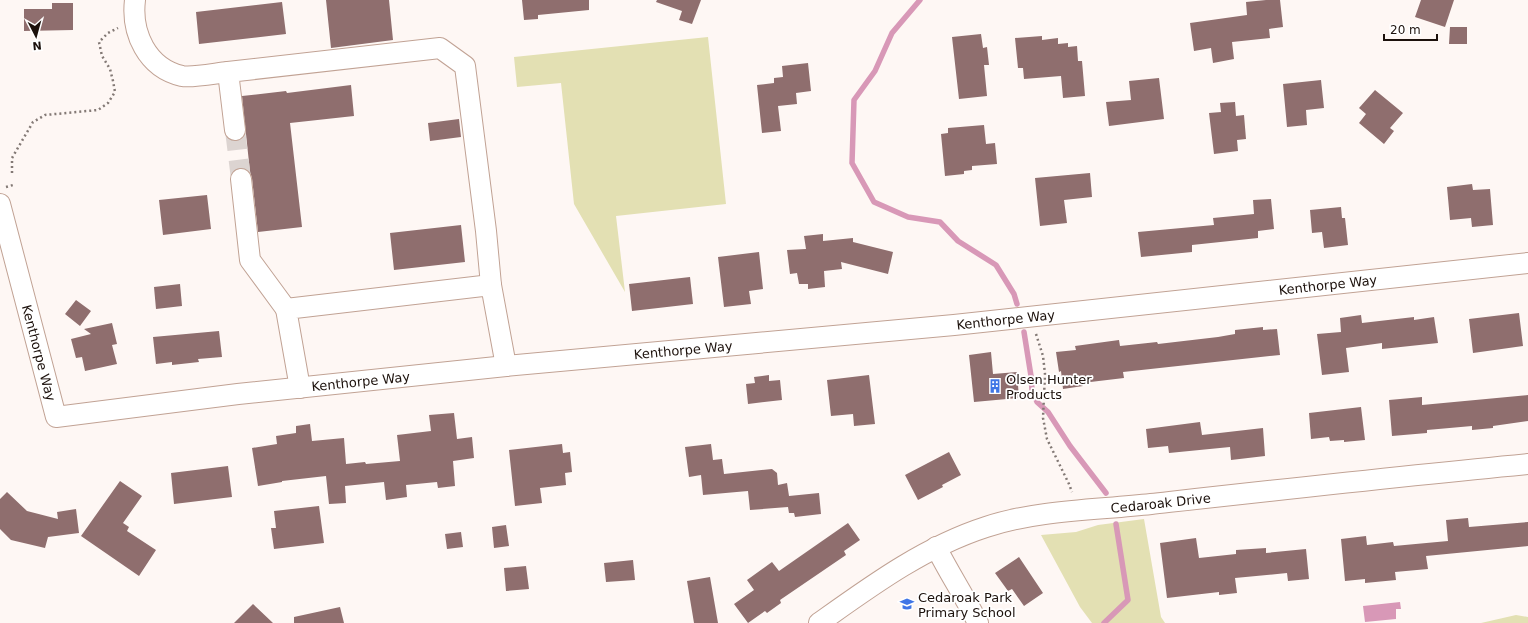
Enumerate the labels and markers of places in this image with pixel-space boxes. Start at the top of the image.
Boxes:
place label: Olsen Hunter Products [1006,372,1092,402]
building icon: Olsen Hunter Products [987,378,1003,394]
place label: Cedaroak Park Primary School [918,590,1016,620]
school or university icon: Cedaroak Park Primary School [899,596,915,612]

